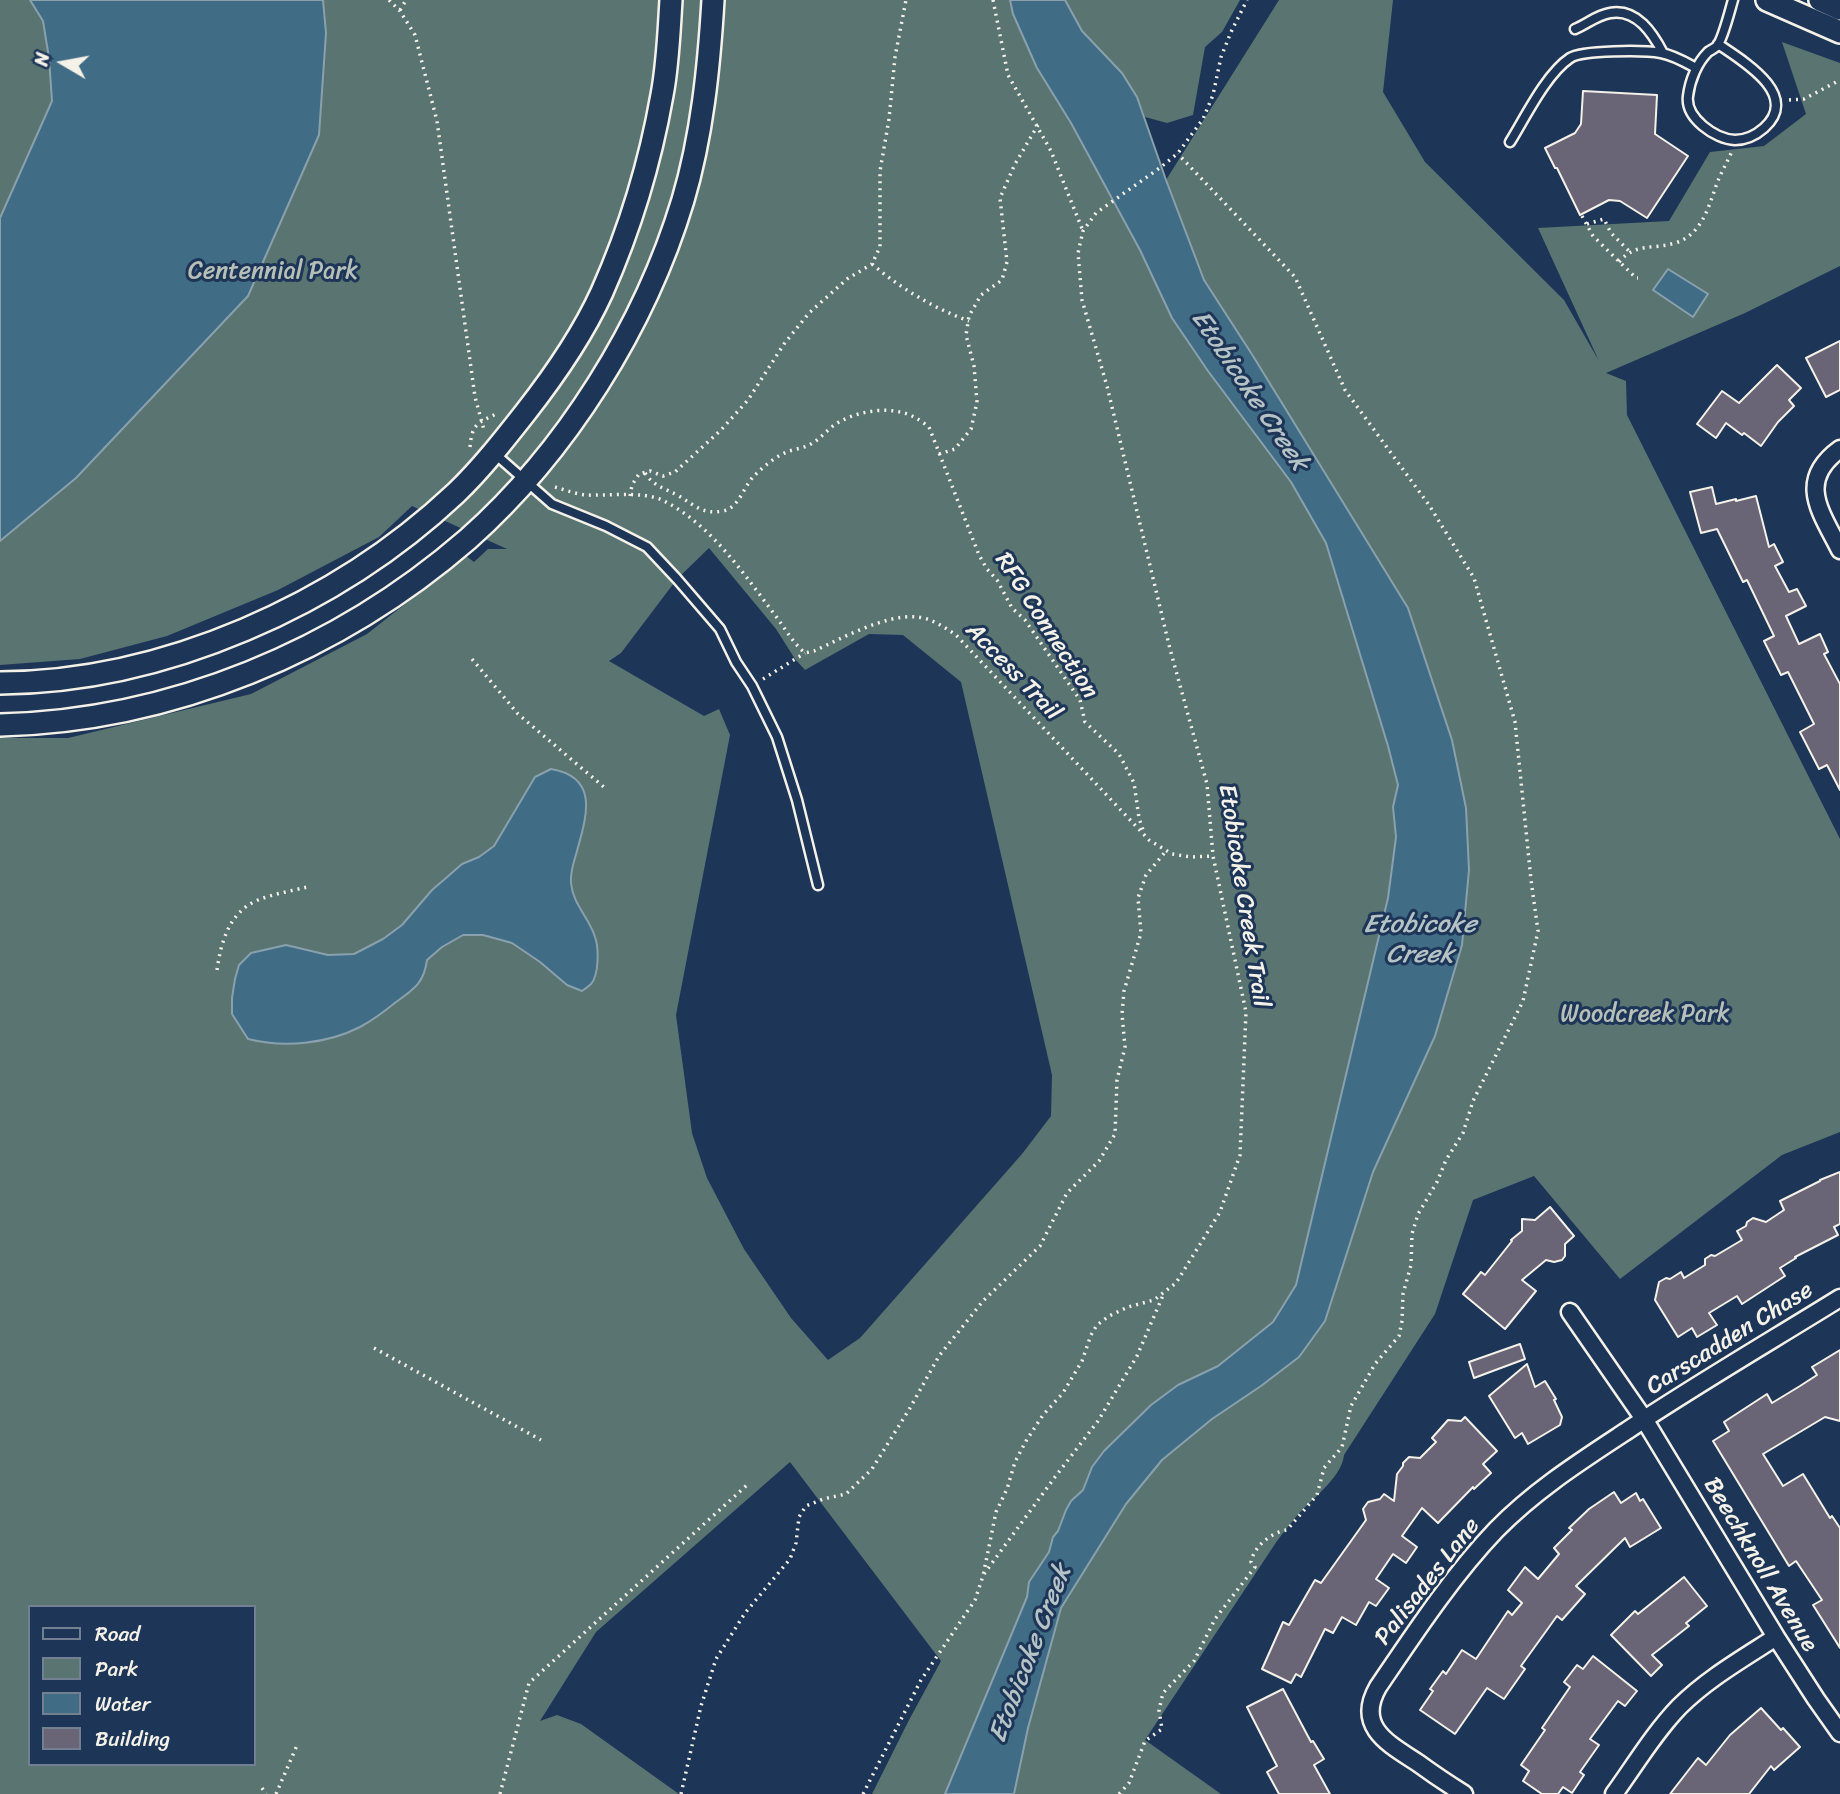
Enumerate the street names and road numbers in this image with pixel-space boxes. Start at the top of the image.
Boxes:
street label: RFG Connection [988,548,1104,704]
street label: Access Trail [959,617,1067,727]
street label: Etobicoke Creek Trail [1211,782,1275,1010]
street label: Carscadden Chase [1641,1276,1819,1402]
street label: Beechknoll Avenue [1697,1473,1823,1657]
street label: Palisades Lane [1369,1513,1487,1651]

